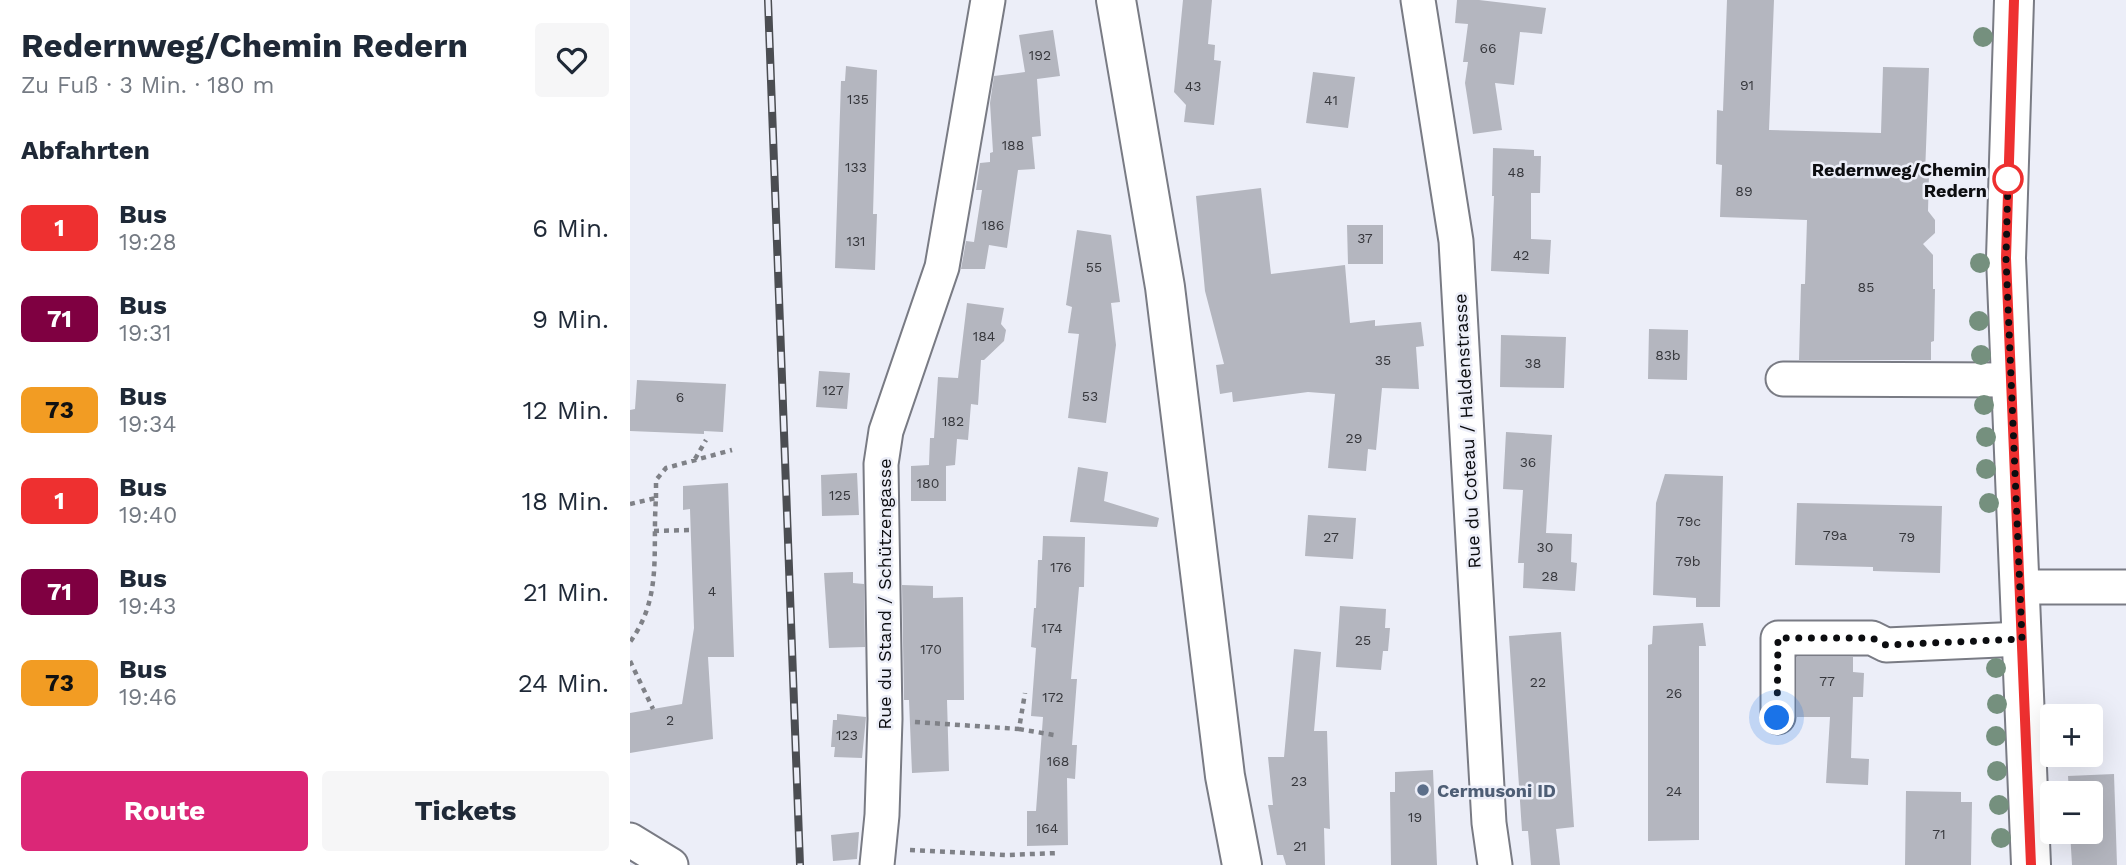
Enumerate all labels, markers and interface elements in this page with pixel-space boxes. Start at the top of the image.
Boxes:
button: heart [535,23,609,97]
text: Redernweg/Chemin Redern [21,26,468,65]
house number: 66 [1479,40,1497,56]
house number: 192 [1029,47,1051,63]
text: Zu Fuß · 3 Min. · 180 m [21,72,274,99]
house number: 91 [1740,77,1754,93]
house number: 43 [1185,78,1201,94]
house number: 135 [847,91,869,107]
house number: 41 [1324,92,1338,108]
text: Abfahrten [21,135,150,165]
house number: 188 [1002,137,1024,153]
house number: 133 [845,159,867,175]
place label: Redernweg/Chemin Redern [1812,159,1987,201]
house number: 48 [1507,164,1525,180]
marker: Redernweg/Chemin Redern [1993,164,2023,194]
house number: 89 [1735,183,1753,199]
text: Bus [119,199,167,229]
text: 6 Min. [532,213,609,243]
text: 1 [54,214,65,242]
house number: 186 [982,217,1004,233]
text: 19:28 [119,229,177,256]
house number: 37 [1357,230,1373,246]
house number: 131 [846,233,866,249]
house number: 42 [1513,247,1529,263]
house number: 55 [1086,259,1102,275]
house number: 85 [1858,279,1874,295]
text: Bus [119,290,167,320]
street label: Rue du Coteau / Haldenstrasse [1449,293,1485,569]
text: 9 Min. [532,304,609,334]
text: 71 [47,305,72,333]
text: 19:31 [119,320,171,347]
house number: 184 [973,328,995,344]
house number: 83b [1655,347,1681,363]
house number: 35 [1375,352,1391,368]
house number: 38 [1525,355,1541,371]
text: Bus [119,381,167,411]
house number: 127 [822,382,844,398]
house number: 53 [1082,388,1098,404]
house number: 6 [676,389,684,405]
text: 12 Min. [523,395,609,425]
text: 73 [45,396,74,424]
text: 19:34 [119,411,176,438]
house number: 182 [942,413,964,429]
house number: 29 [1346,430,1362,446]
house number: 36 [1520,454,1536,470]
street label: Rue du Stand / Schützengasse [874,458,895,730]
text: Bus [119,472,167,502]
house number: 180 [917,475,939,491]
text: 18 Min. [522,486,609,516]
text: 1 [54,487,65,515]
house number: 125 [829,487,851,503]
text: 19:40 [119,502,177,529]
house number: 79c [1677,513,1701,529]
house number: 79a [1823,527,1847,543]
house number: 27 [1323,529,1339,545]
house number: 79 [1899,529,1915,545]
house number: 30 [1537,539,1553,555]
house number: 79b [1675,553,1701,569]
house number: 176 [1050,559,1072,575]
text: Bus [119,563,167,593]
house number: 28 [1542,568,1558,584]
text: 21 Min. [523,577,609,607]
text: 71 [47,578,72,606]
house number: 4 [708,583,716,599]
text: 19:43 [119,593,176,620]
house number: 174 [1042,620,1062,636]
house number: 25 [1355,632,1371,648]
house number: 170 [920,641,942,657]
text: Bus [119,654,167,684]
text: 24 Min. [518,668,609,698]
text: 73 [45,669,74,697]
house number: 77 [1819,673,1835,689]
house number: 22 [1530,674,1546,690]
text: 19:46 [119,684,177,711]
house number: 26 [1666,685,1682,701]
house number: 172 [1042,689,1064,705]
your location [1759,700,1794,735]
map controls [2040,704,2103,844]
button: + [2040,704,2103,767]
house number: 2 [666,712,674,728]
house number: 123 [836,727,858,743]
house number: 168 [1047,753,1069,769]
button: Route [21,771,308,851]
button: Tickets [322,771,609,851]
house number: 23 [1291,773,1307,789]
place label: Cermusoni ID [1437,780,1556,801]
button: − [2040,781,2103,844]
marker: Cermusoni ID [1415,782,1431,798]
house number: 24 [1666,783,1682,799]
house number: 19 [1408,809,1422,825]
house number: 164 [1036,820,1058,836]
house number: 71 [1932,826,1946,842]
house number: 21 [1293,838,1307,854]

